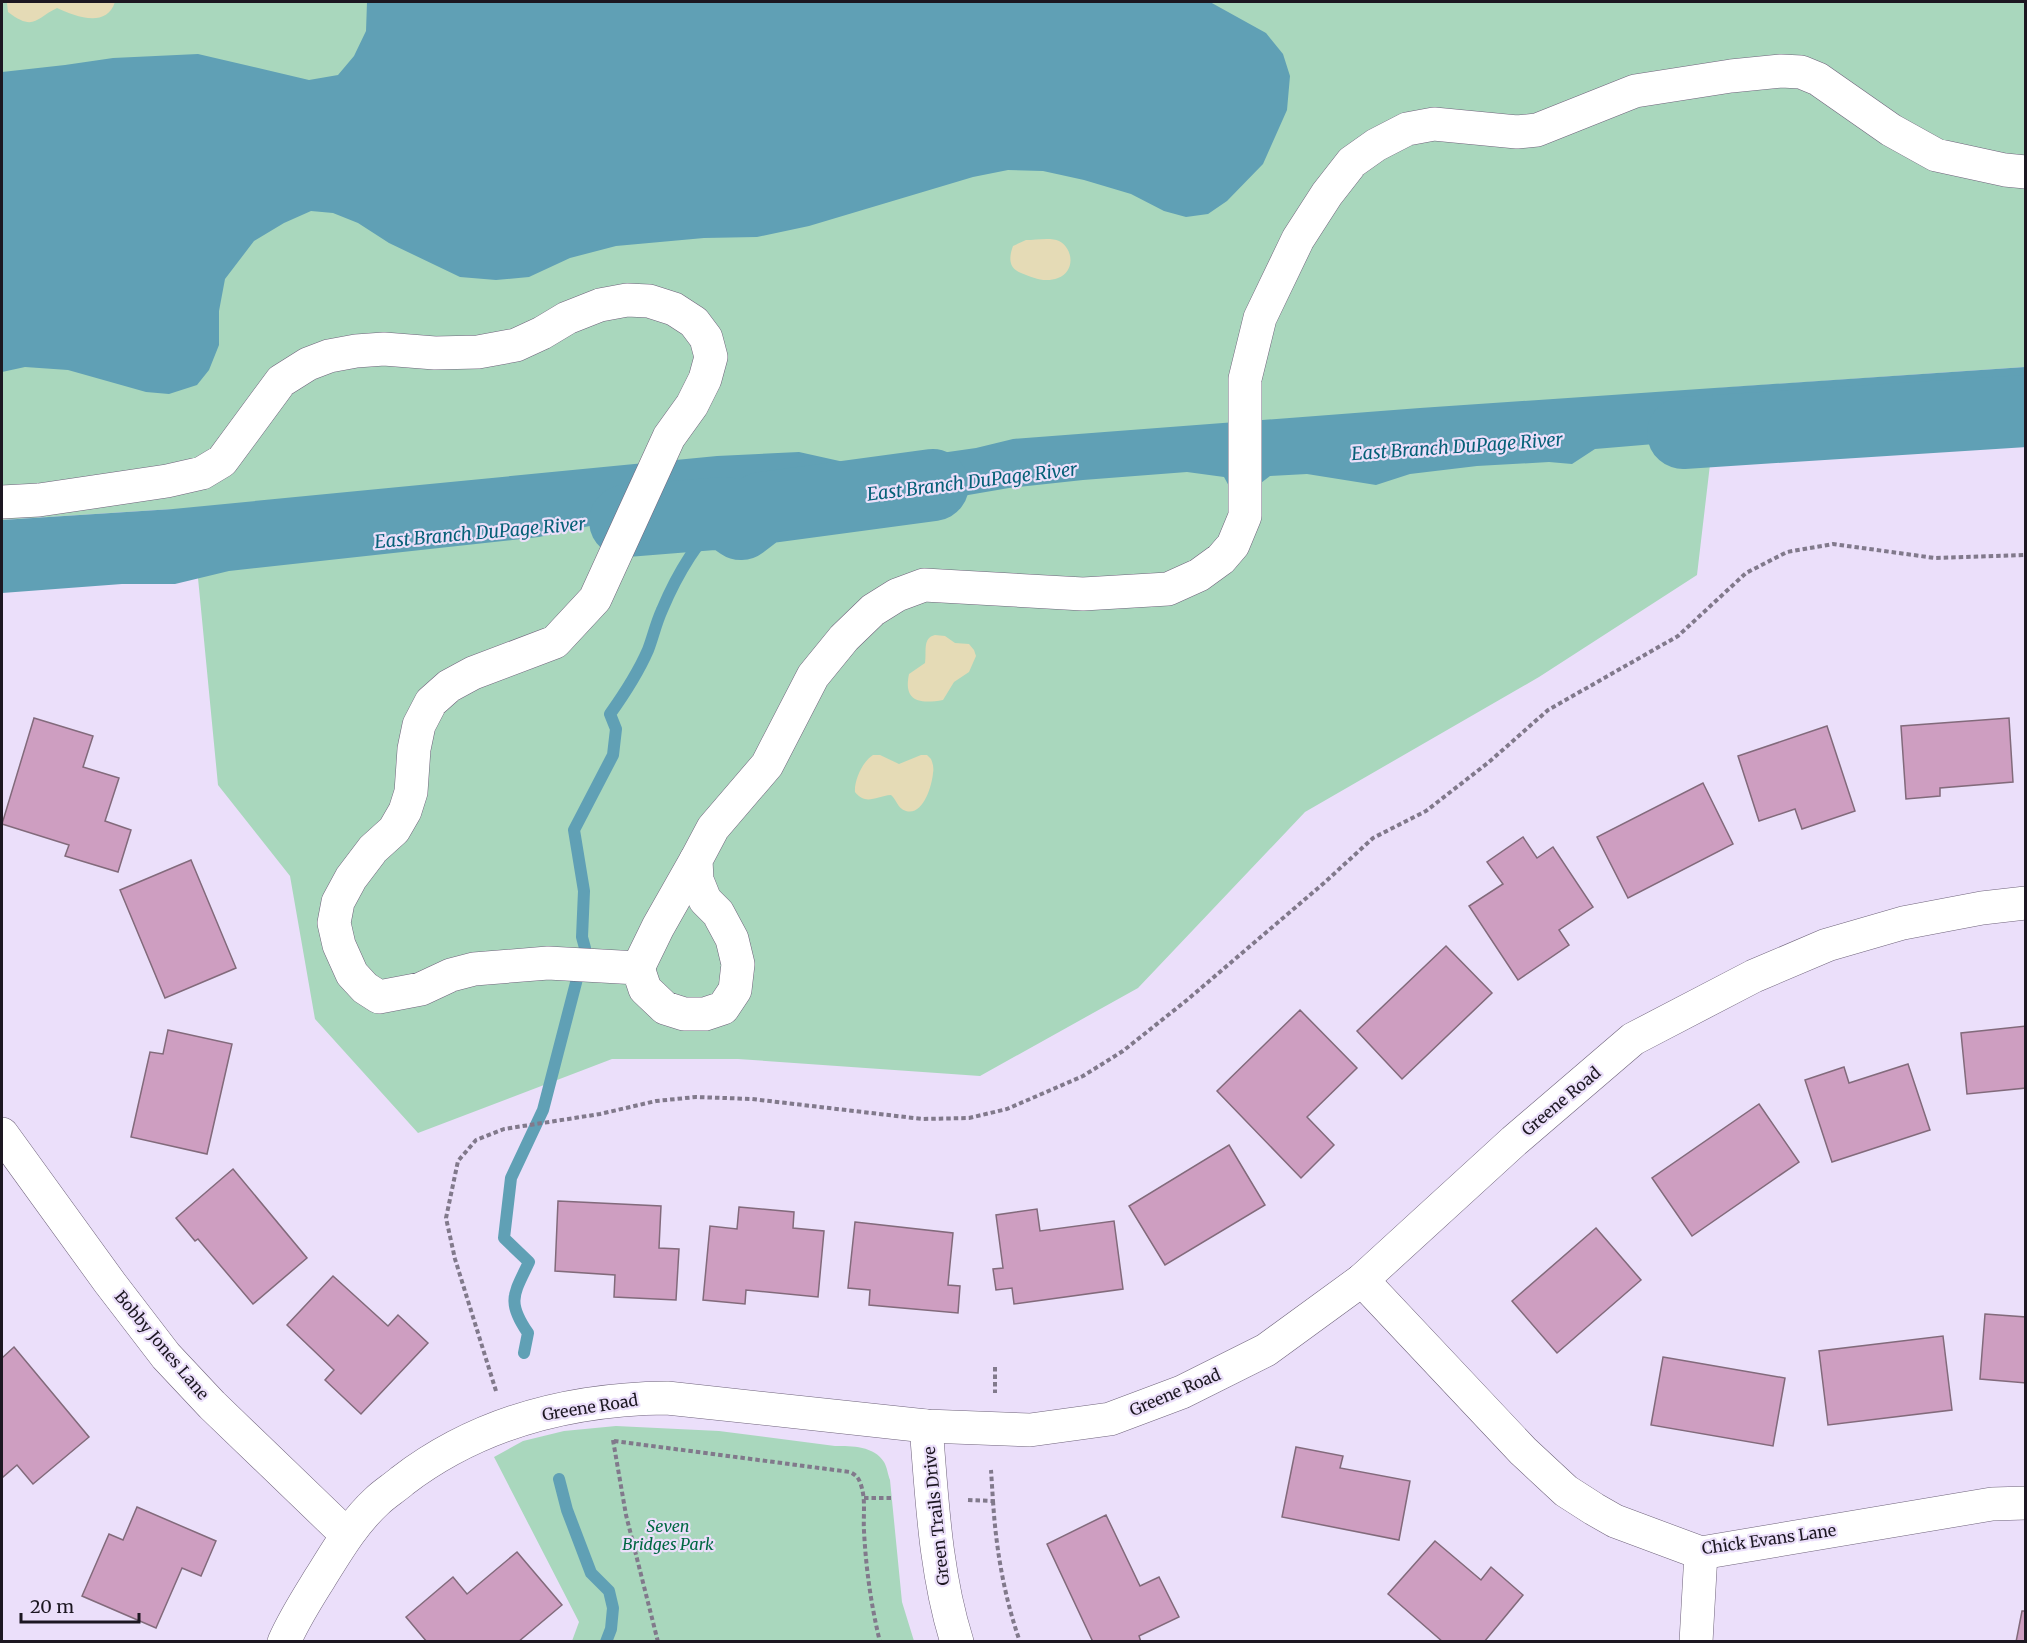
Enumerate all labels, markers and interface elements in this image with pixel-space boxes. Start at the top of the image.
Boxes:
water label: East Branch DuPage River [1351,428,1564,465]
water label: East Branch DuPage River [866,457,1079,506]
water label: East Branch DuPage River [374,512,587,553]
street label: Greene Road [1518,1062,1605,1140]
street label: Bobby Jones Lane [111,1286,213,1404]
street label: Greene Road [1127,1364,1224,1420]
street label: Greene Road [541,1390,640,1424]
street label: Green Trails Drive [919,1446,953,1586]
park label: Seven Bridges Park [622,1516,714,1554]
street label: Chick Evans Lane [1701,1520,1837,1558]
scale bar [21,1586,140,1624]
text: 20 m [30,1595,74,1618]

